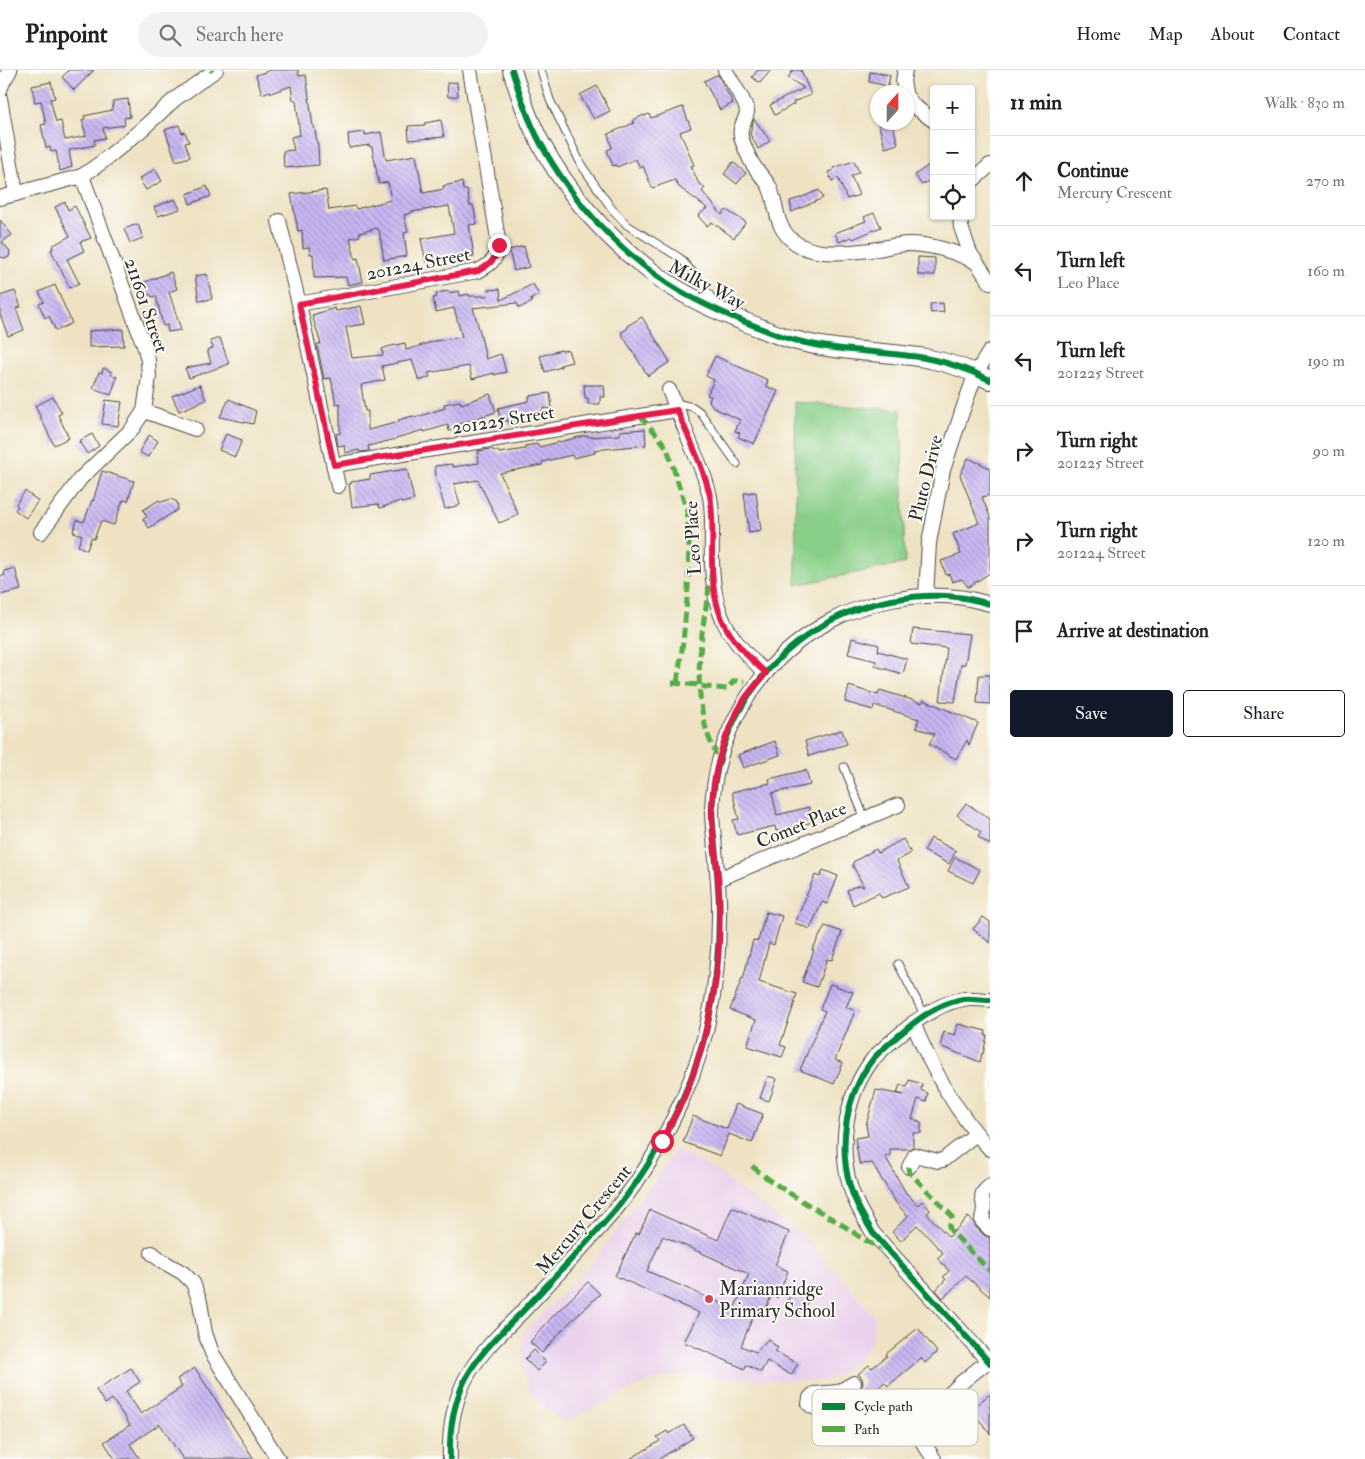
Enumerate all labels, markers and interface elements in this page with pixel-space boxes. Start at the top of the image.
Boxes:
search box [138,12,488,57]
text: Pinpoint [25,19,108,50]
icon: search [156,21,184,49]
text: Search here [196,23,283,47]
text: Home [1076,23,1121,46]
text: Map [1149,23,1183,46]
text: About [1211,23,1255,46]
text: Contact [1283,23,1340,46]
north arrow [870,85,915,130]
map controls [930,85,975,220]
button: + [930,85,975,130]
text: 11 min [1010,89,1062,116]
text: Walk · 830 m [1264,93,1345,113]
button: − [930,130,975,175]
text: Continue [1057,159,1128,183]
icon: ahead [1010,167,1038,195]
text: 270 m [1306,171,1345,191]
button: locate [930,175,975,220]
text: Mercury Crescent [1057,183,1172,203]
route end [488,234,511,257]
street label: 201224 Street [364,242,472,286]
text: Turn left [1057,249,1125,273]
street label: 211601 Street [119,255,173,356]
street label: Milky Way [664,255,750,315]
icon: left [1010,257,1038,285]
text: 160 m [1307,261,1345,281]
text: Leo Place [1057,273,1120,293]
text: Turn left [1057,339,1125,363]
icon: left [1010,347,1038,375]
text: 190 m [1307,351,1345,371]
text: 201225 Street [1057,363,1144,383]
street label: 201225 Street [450,400,556,440]
text: Turn right [1057,429,1137,453]
street label: Pluto Drive [904,432,948,524]
icon: right [1010,437,1038,465]
text: 90 m [1313,441,1345,461]
text: 201225 Street [1057,453,1144,473]
street label: Leo Place [679,500,707,576]
text: Turn right [1057,519,1137,543]
icon: right [1010,527,1038,555]
text: 120 m [1307,531,1345,551]
text: 201224 Street [1057,543,1146,563]
icon: arrive [1010,617,1038,645]
text: Arrive at destination [1057,619,1209,643]
button: Save [1010,690,1173,737]
button: Share [1183,690,1345,737]
street label: Comet Place [753,796,850,854]
route start [651,1130,674,1153]
street label: Mercury Crescent [531,1160,637,1280]
place label: Mariannridge Primary School [719,1277,835,1323]
marker: Mariannridge Primary School [703,1293,715,1305]
legend [812,1389,978,1446]
text: Cycle path [854,1398,914,1416]
text: Path [854,1421,880,1438]

